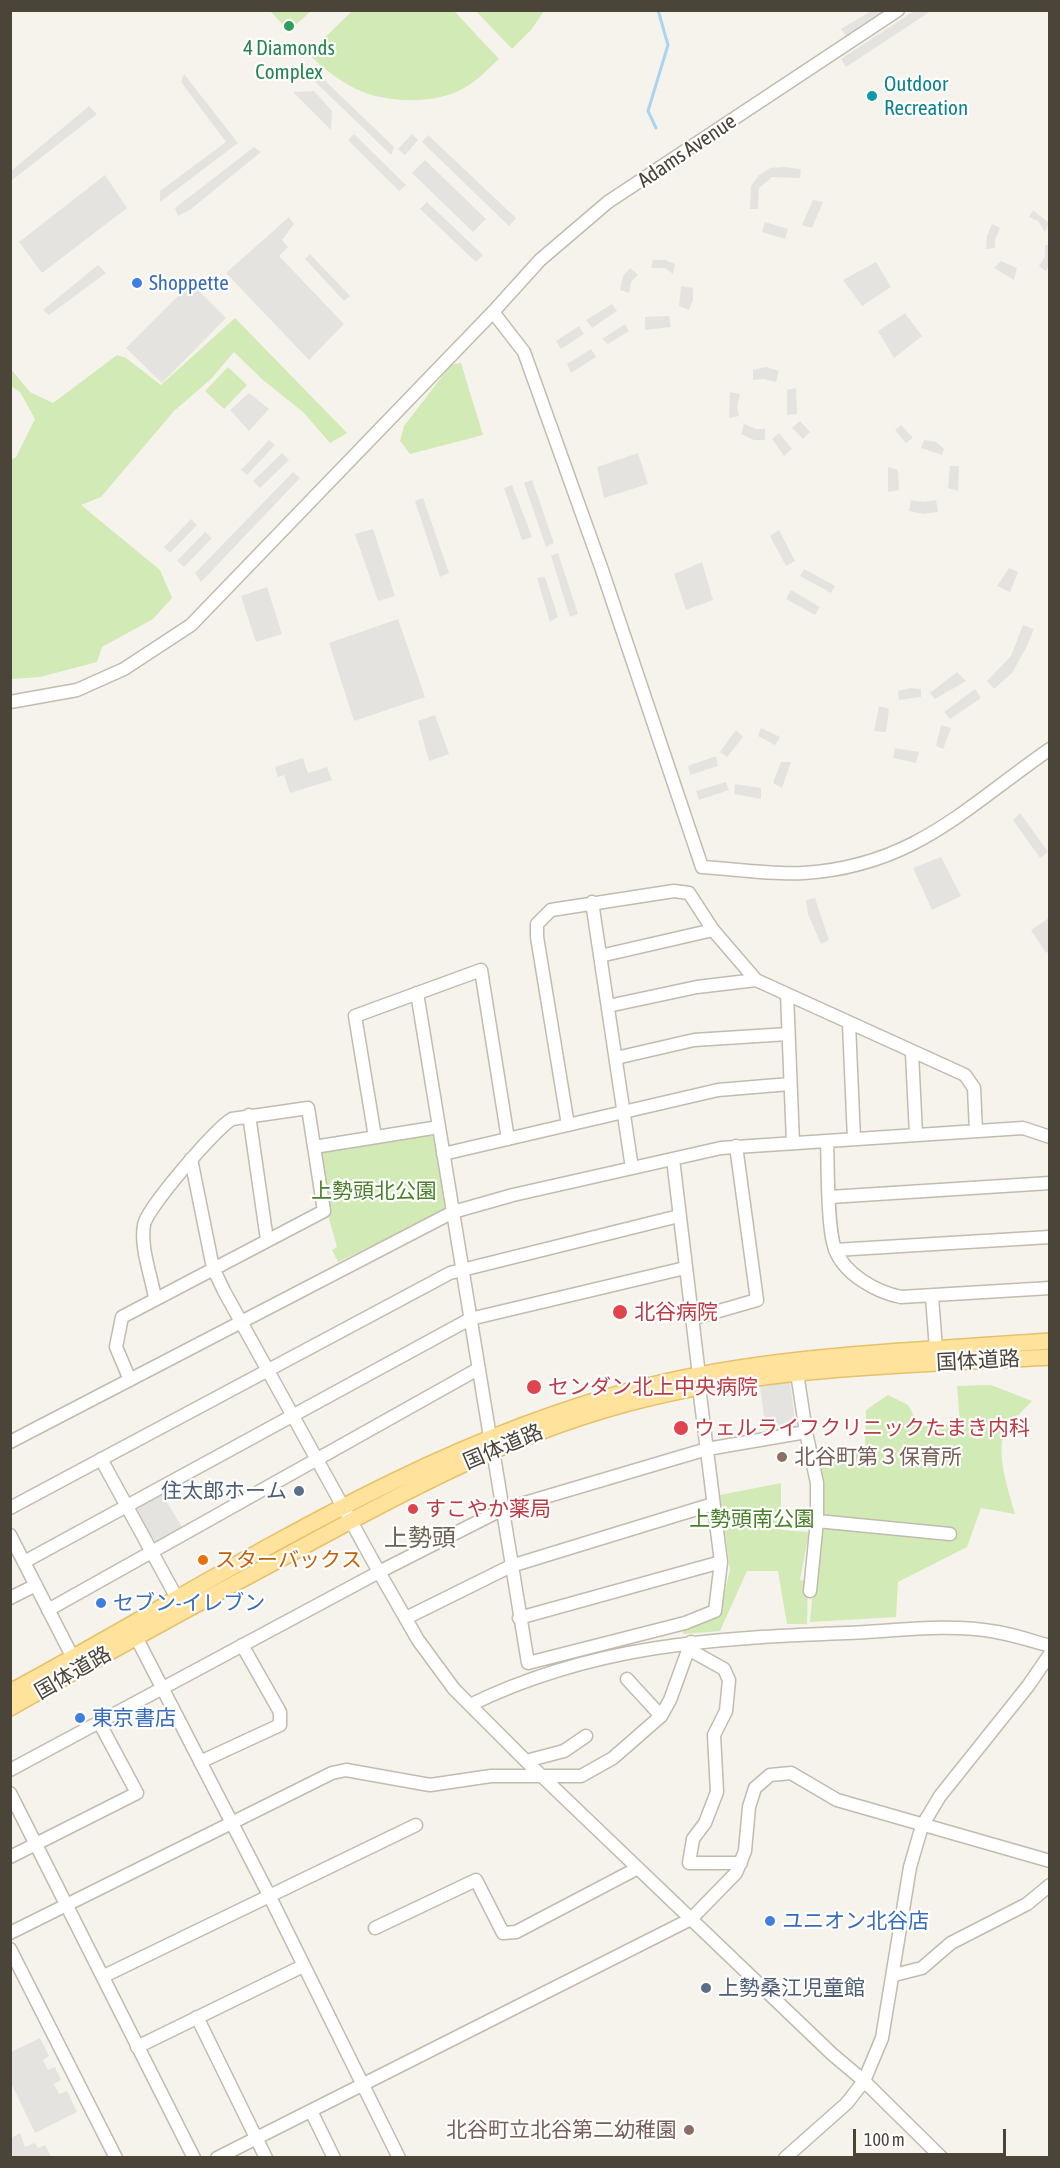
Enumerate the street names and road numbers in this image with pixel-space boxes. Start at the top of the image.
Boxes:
street label: Adams Avenue [633,109,741,193]
street label: 国体道路 [935,1346,1021,1376]
street label: 国体道路 [459,1419,547,1475]
street label: 国体道路 [30,1641,116,1705]

